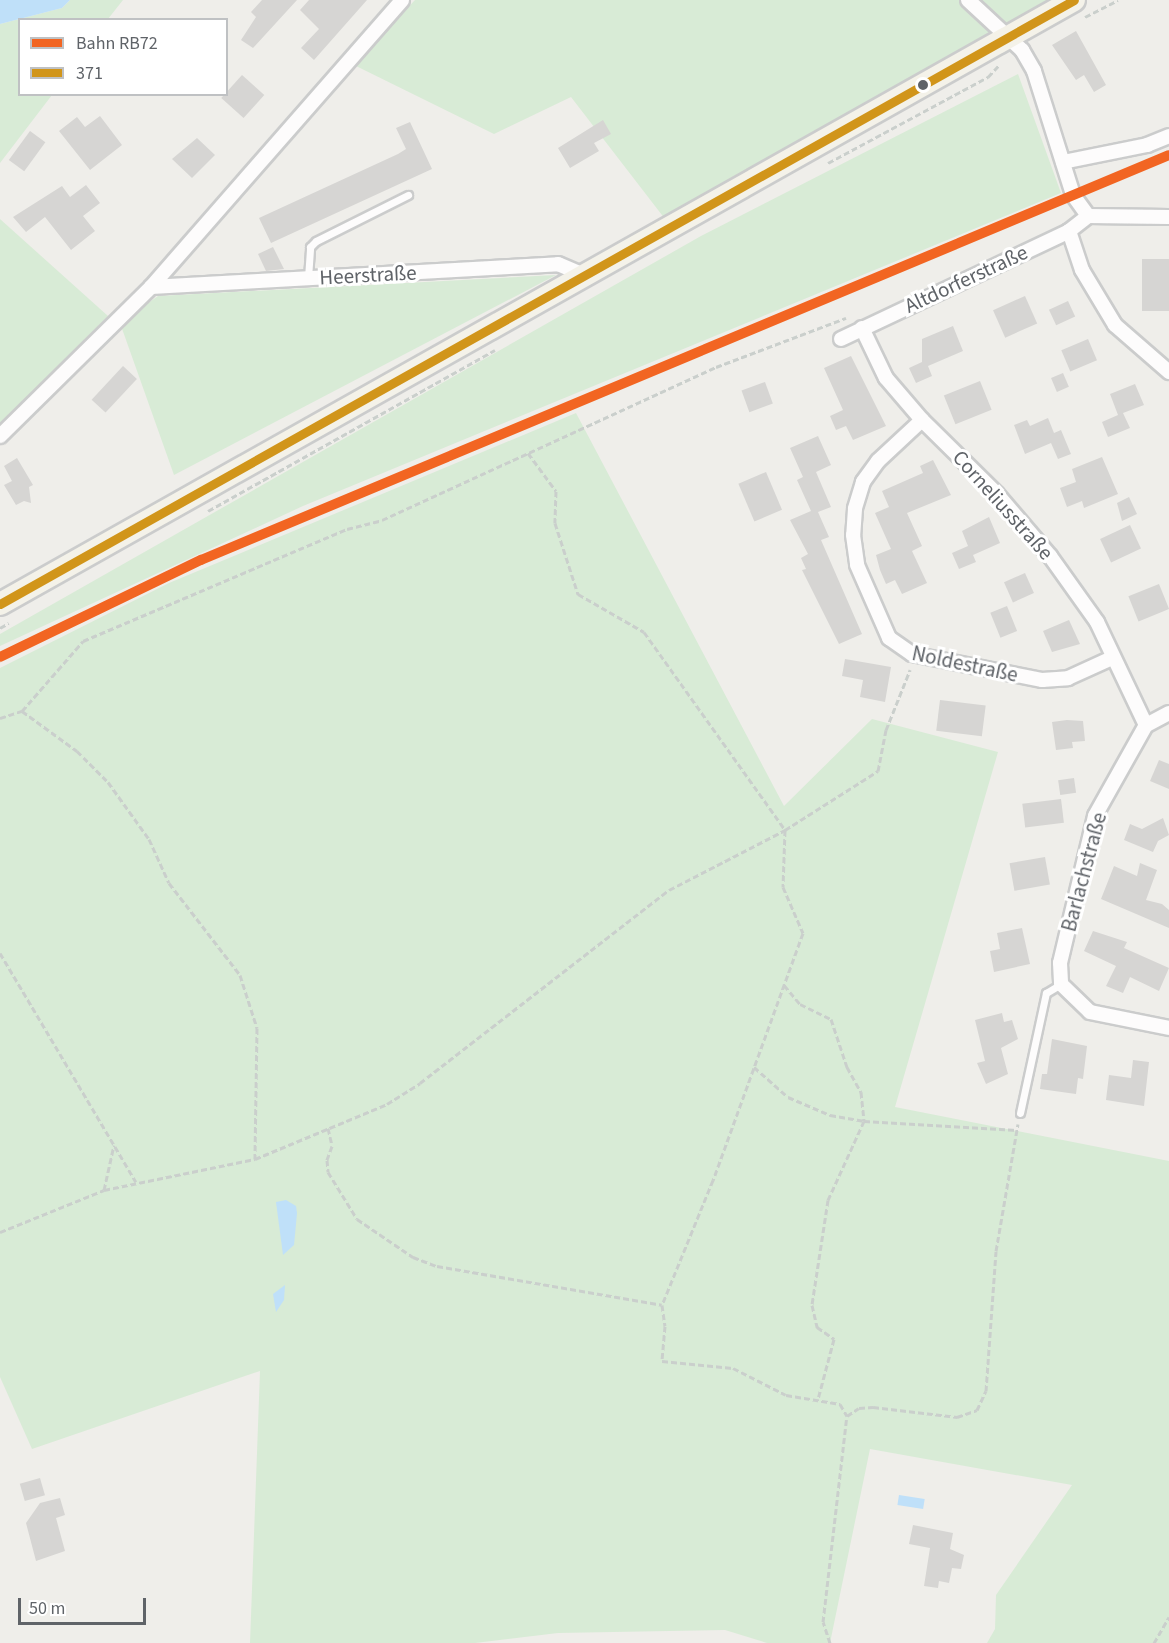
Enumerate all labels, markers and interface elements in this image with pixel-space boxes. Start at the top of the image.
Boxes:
legend [18,18,228,96]
text: Bahn RB72 [76,31,158,56]
text: 371 [76,61,103,86]
unlabelled marker [917,79,929,91]
street label: Altdorferstraße [900,240,1032,318]
street label: Heerstraße [319,260,417,290]
street label: Corneliusstraße [947,445,1059,565]
street label: Noldestraße [910,640,1020,688]
street label: Barlachstraße [1056,810,1112,934]
scale bar [21,1586,148,1624]
text: 50 m [29,1596,65,1621]

